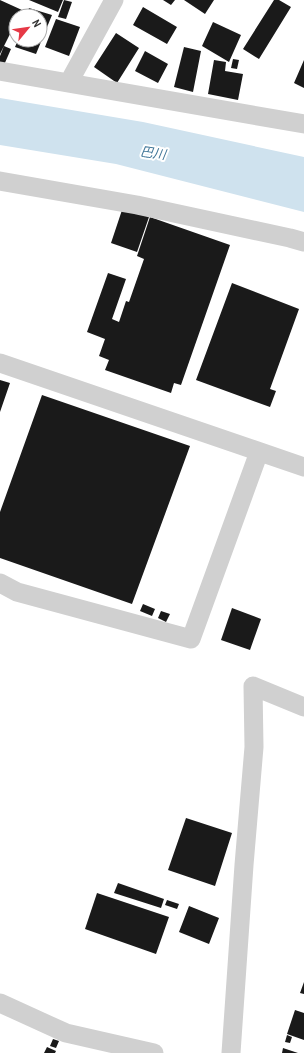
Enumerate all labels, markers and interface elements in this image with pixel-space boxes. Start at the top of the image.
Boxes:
north arrow [8,8,48,48]
text: N [29,17,44,29]
water label: 巴川 [139,143,169,164]

